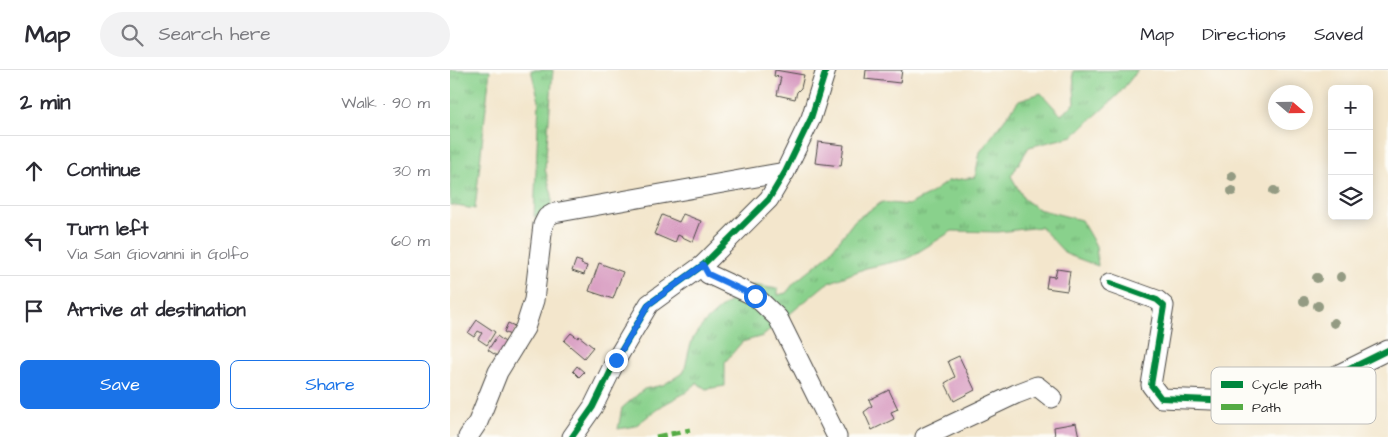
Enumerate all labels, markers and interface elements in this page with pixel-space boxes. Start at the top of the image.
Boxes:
search box [100,12,450,57]
text: Map [25,18,70,52]
icon: search [118,21,146,49]
text: Search here [158,21,271,48]
text: Map [1140,22,1174,47]
text: Directions [1202,22,1286,47]
text: Saved [1314,22,1363,47]
north arrow [1268,85,1313,130]
map controls [1328,85,1373,220]
button: + [1328,85,1373,130]
text: 2 min [20,88,70,117]
text: Walk · 90 m [341,92,430,114]
button: − [1328,130,1373,175]
icon: ahead [20,157,48,185]
text: Continue [67,157,141,184]
text: 30 m [393,160,430,182]
button: layers [1328,175,1373,220]
text: Turn left [67,216,148,243]
icon: left [20,227,48,255]
text: 60 m [391,230,430,252]
text: Via San Giovanni in Golfo [67,243,249,265]
route start [744,285,767,308]
icon: arrive [20,297,48,325]
text: Arrive at destination [67,297,246,324]
route end [605,349,628,372]
button: Save [20,360,220,409]
button: Share [230,360,430,409]
legend [1211,367,1376,424]
text: Cycle path [1252,375,1321,395]
text: Path [1252,398,1281,418]

